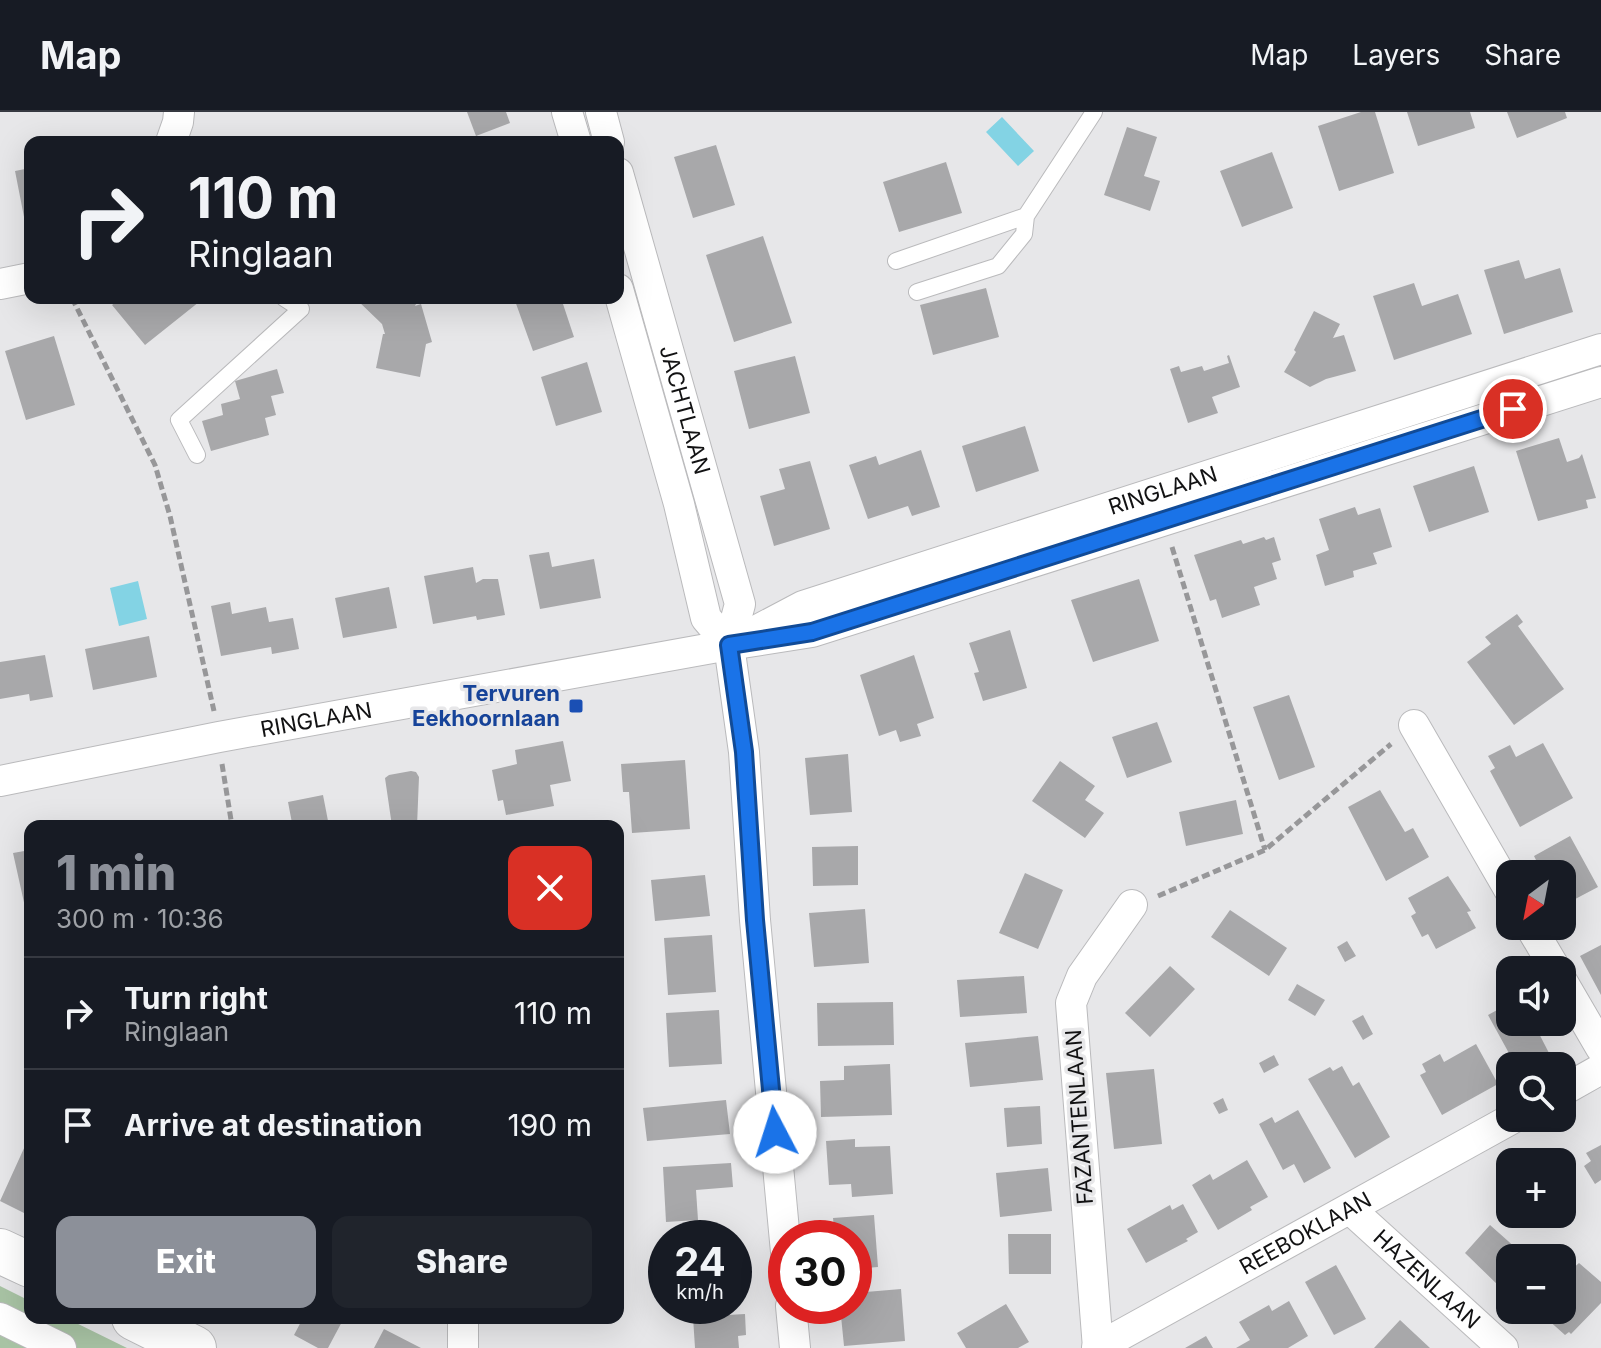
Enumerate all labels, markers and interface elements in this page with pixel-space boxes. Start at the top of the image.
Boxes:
text: Map [40,32,121,78]
text: Map [1250,38,1308,72]
text: Layers [1352,38,1440,72]
text: Share [1484,38,1561,72]
text: 110 m [188,164,338,232]
icon: right [56,168,160,272]
text: Ringlaan [188,232,334,276]
street label: JACHTLAAN [654,342,716,477]
pin [1479,375,1547,443]
icon: arrive [1491,387,1535,431]
street label: RINGLAAN [1105,461,1220,520]
place label: Tervuren Eekhoornlaan [412,680,560,731]
street label: RINGLAAN [258,697,374,742]
marker: Tervuren Eekhoornlaan [567,697,585,715]
text: 1 min [56,843,176,902]
button: close [508,846,592,930]
north arrow [1496,860,1576,940]
map controls [1496,860,1576,1324]
text: 300 m · 10:36 [56,903,224,934]
button: sound [1496,956,1576,1036]
text: Turn right [124,980,268,1016]
icon: right [56,991,100,1035]
text: 110 m [514,995,592,1031]
text: Ringlaan [124,1016,229,1047]
street label: FAZANTENLAAN [1060,1029,1098,1205]
button: search [1496,1052,1576,1132]
position arrow [733,1090,817,1174]
icon: arrive [56,1103,100,1147]
text: Arrive at destination [124,1107,422,1143]
text: 190 m [508,1107,592,1143]
button: + [1496,1148,1576,1228]
street label: REEBOKLAAN [1235,1186,1376,1280]
button: Exit [56,1216,316,1308]
button: Share [332,1216,592,1308]
speed limit sign: 30 [768,1220,872,1324]
street label: HAZENLAAN [1368,1224,1486,1334]
text: 24 [674,1237,726,1286]
button: − [1496,1244,1576,1324]
text: km/h [676,1280,724,1304]

